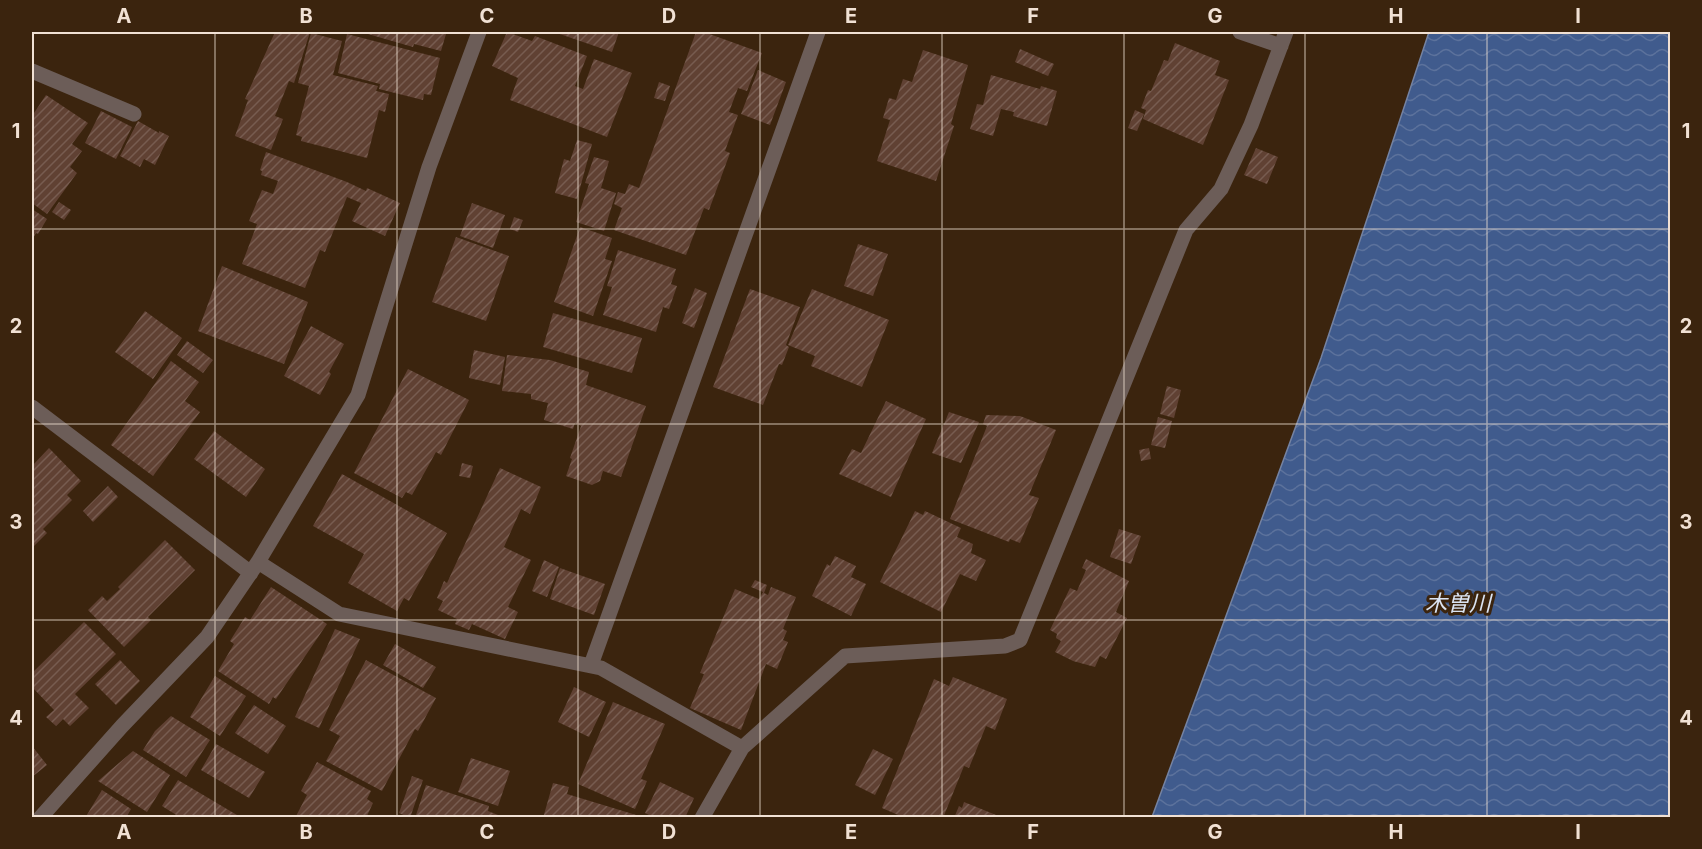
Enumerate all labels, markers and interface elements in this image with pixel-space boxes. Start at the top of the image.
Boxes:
text: A [117,4,132,28]
text: B [299,4,313,28]
text: C [480,4,494,28]
text: D [662,4,676,28]
text: E [845,4,857,28]
text: F [1027,4,1039,28]
text: G [1207,4,1223,28]
text: H [1389,4,1403,28]
text: I [1575,4,1581,28]
text: 1 [12,119,20,143]
text: 1 [1682,119,1690,143]
text: 2 [10,314,22,338]
text: 2 [1680,314,1692,338]
text: 3 [10,510,22,534]
text: 3 [1680,510,1692,534]
water label: 木曽川 [1425,590,1493,616]
text: 4 [9,706,23,730]
text: 4 [1679,706,1693,730]
text: A [117,820,132,844]
text: B [299,820,313,844]
text: C [480,820,494,844]
text: D [662,820,676,844]
text: E [845,820,857,844]
text: F [1027,820,1039,844]
text: G [1207,820,1223,844]
text: H [1389,820,1403,844]
text: I [1575,820,1581,844]

